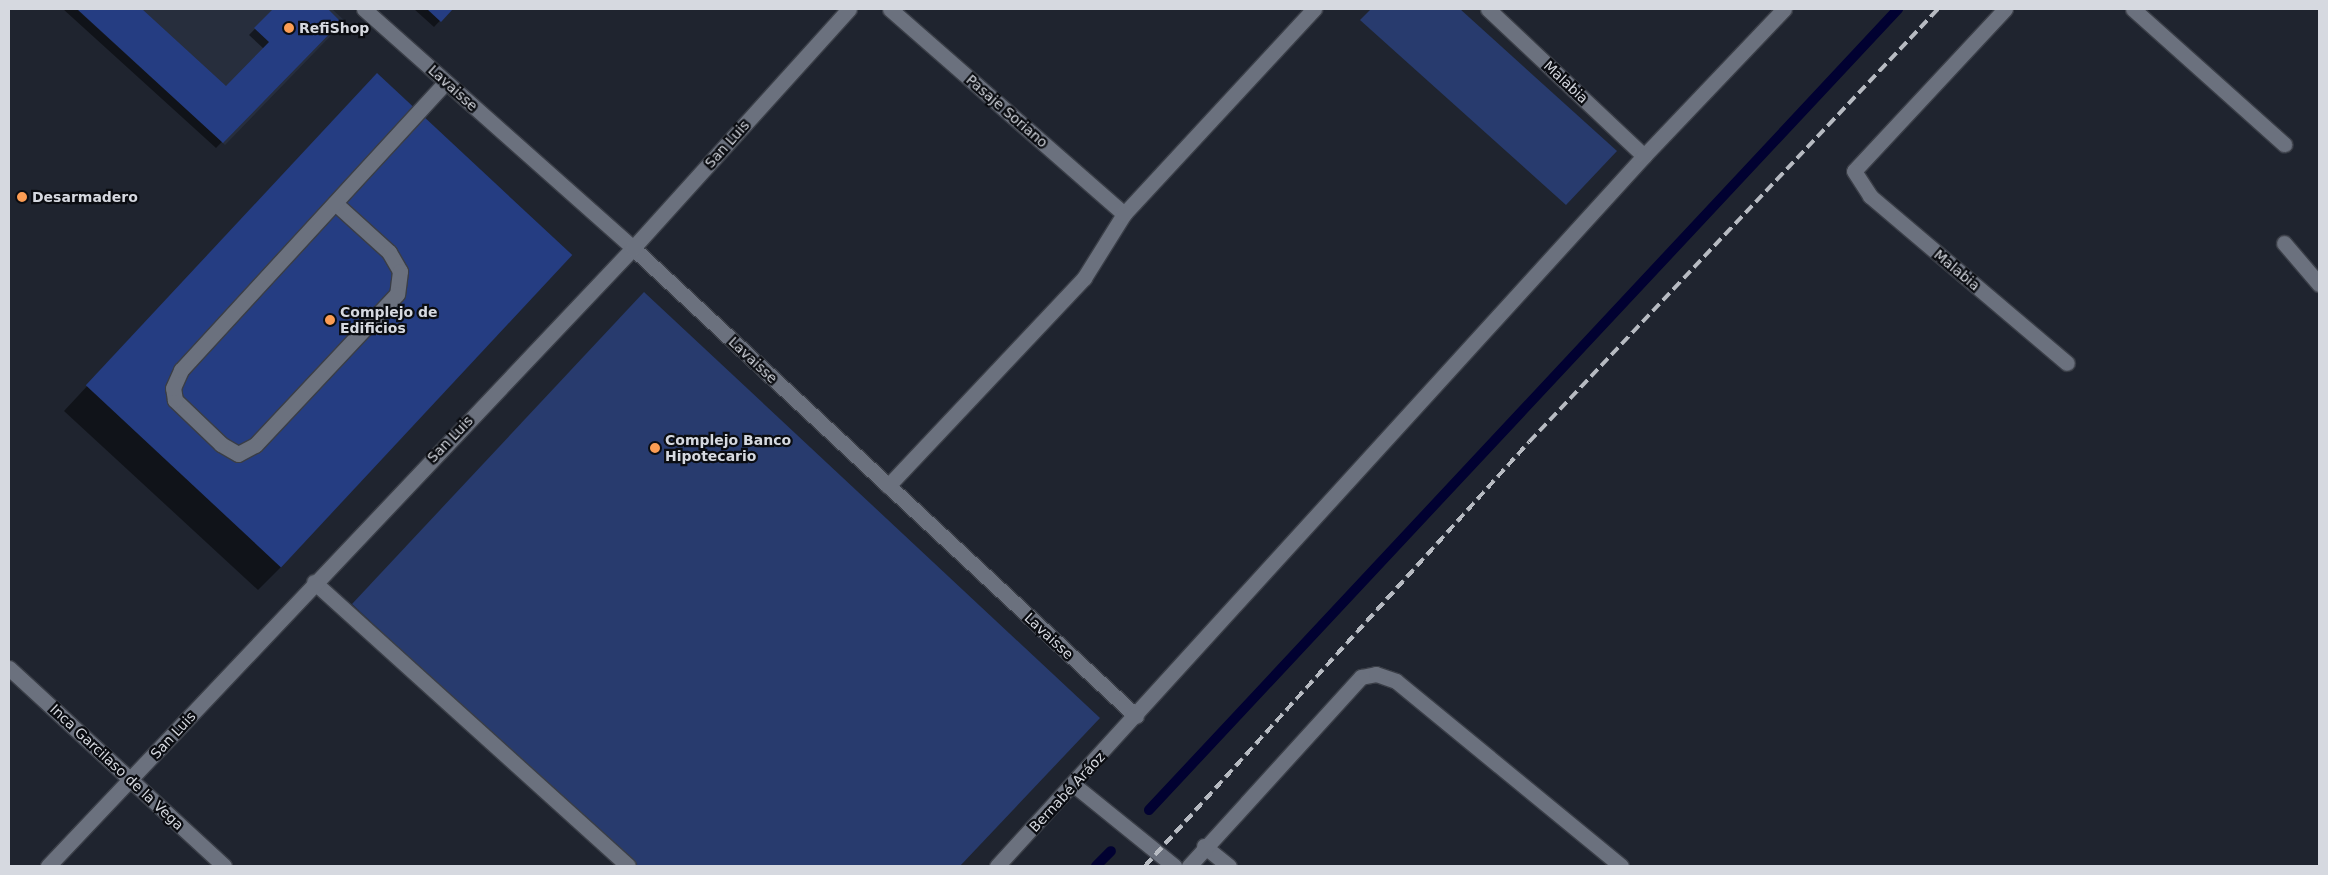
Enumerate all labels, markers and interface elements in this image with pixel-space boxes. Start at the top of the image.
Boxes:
place label: RefiShop [299,20,369,36]
marker: RefiShop [283,22,295,34]
street label: Malabia [1540,57,1592,107]
street label: Lavaisse [425,62,481,114]
street label: Pasaje Soriano [963,71,1051,151]
street label: San Luis [701,117,753,171]
place label: Desarmadero [32,189,138,205]
marker: Desarmadero [16,191,28,203]
street label: Malabia [1931,246,1983,294]
place label: Complejo de Edificios [340,304,438,336]
marker: Complejo de Edificios [324,314,336,326]
street label: Lavaisse [725,333,781,387]
street label: San Luis [424,412,476,466]
place label: Complejo Banco Hipotecario [665,432,791,464]
marker: Complejo Banco Hipotecario [649,442,661,454]
street label: Lavaisse [1021,609,1077,663]
street label: Inca Garcilaso de la Vega [47,701,187,833]
street label: San Luis [147,708,199,762]
street label: Bernabé Aráoz [1026,749,1108,835]

